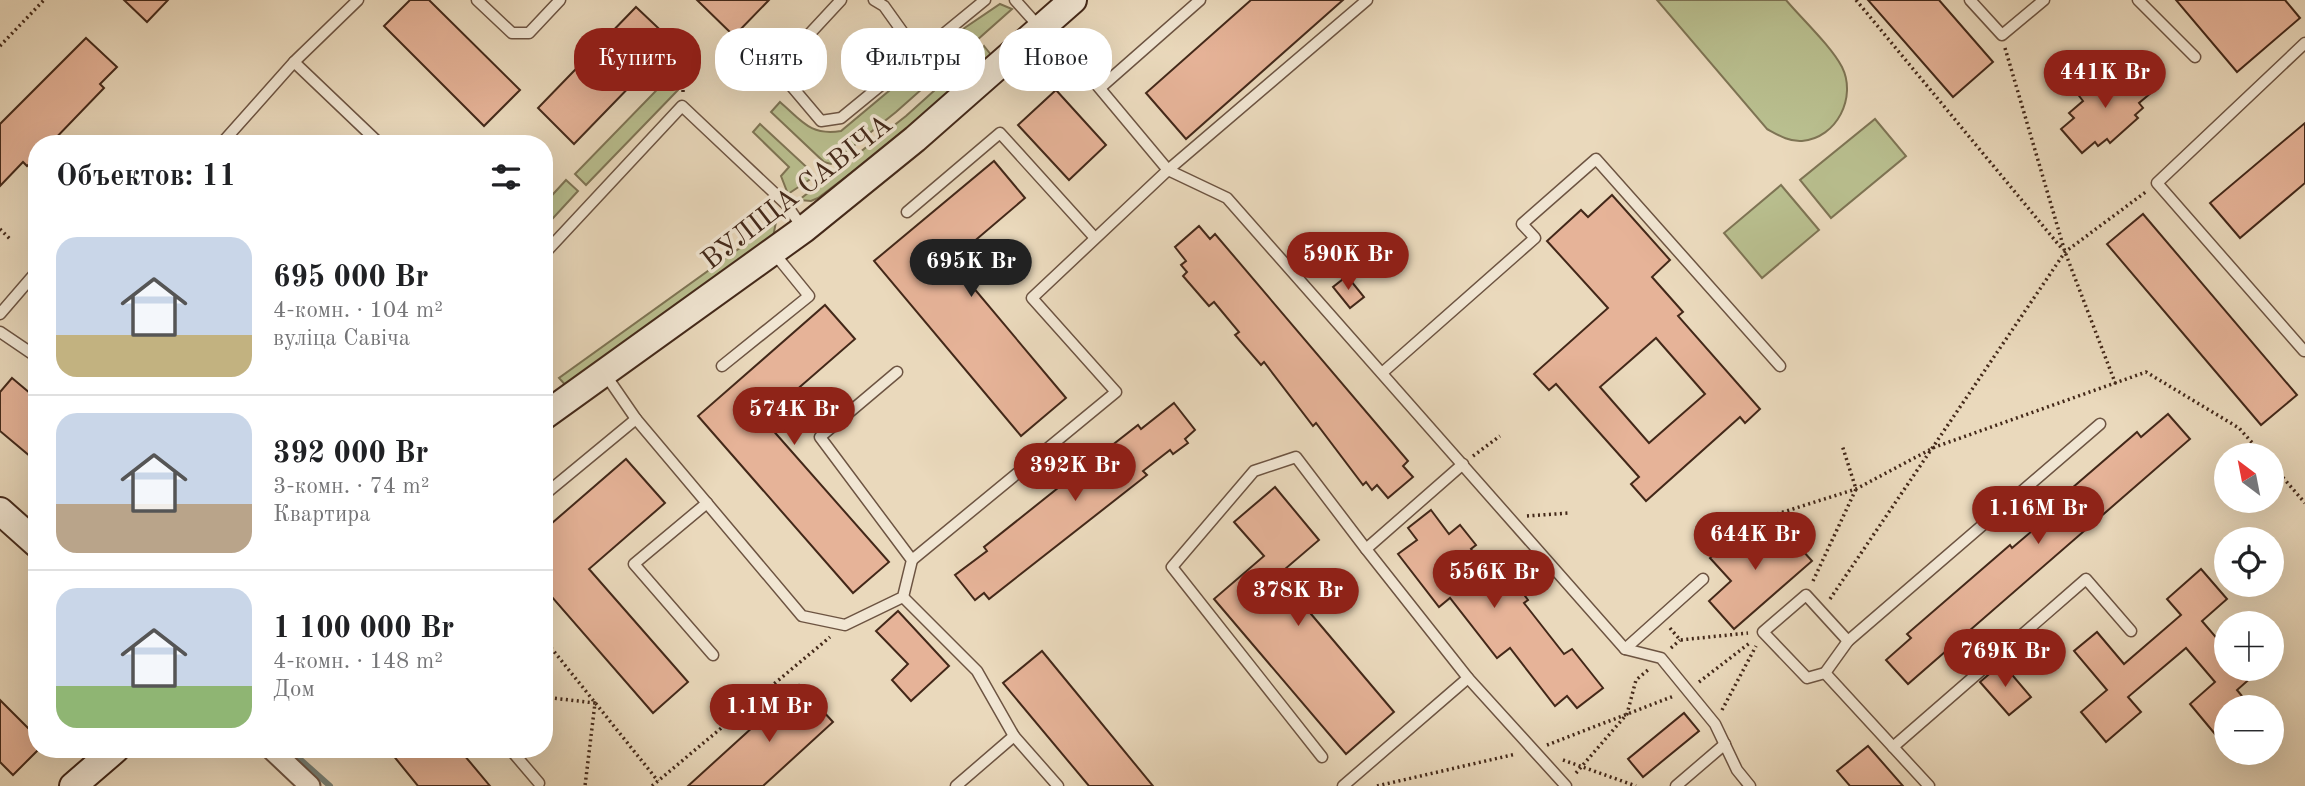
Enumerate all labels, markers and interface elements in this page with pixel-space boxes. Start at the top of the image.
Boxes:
chip: Купить [574,28,701,91]
chip: Снять [715,28,827,91]
chip: Фильтры [841,28,985,91]
chip: Новое [999,28,1112,91]
pin: 441K Br [2040,50,2170,110]
text: 441K Br [2060,61,2150,84]
street label: ВУЛІЦА САВІЧА [697,111,898,276]
icon: filters [487,158,525,196]
text: Объектов: 11 [56,162,236,192]
pin: 590K Br [1283,232,1413,292]
pin: 695K Br [906,240,1036,299]
text: 590K Br [1303,243,1393,266]
text: 695K Br [926,250,1016,273]
text: 695 000 Br [273,263,429,293]
icon: home [112,265,196,349]
text: 4-комн. · 104 m² [273,299,443,322]
text: вуліца Савіча [273,327,410,350]
pin: 574K Br [729,388,859,447]
text: 574K Br [749,398,839,421]
text: 392 000 Br [273,439,429,469]
icon: home [112,441,196,525]
north arrow [2214,443,2284,513]
map controls [2214,443,2284,765]
pin: 392K Br [1010,444,1140,503]
text: 392K Br [1030,454,1120,477]
text: 3-комн. · 74 m² [273,475,430,498]
pin: 1.16M Br [1966,486,2110,546]
text: 1.16M Br [1988,497,2088,520]
text: Квартира [273,503,371,526]
pin: 644K Br [1690,512,1820,572]
text: 644K Br [1710,523,1800,546]
button: locate [2214,527,2284,597]
pin: 556K Br [1429,550,1559,610]
text: 556K Br [1449,561,1539,584]
pin: 378K Br [1233,568,1363,628]
text: 378K Br [1253,579,1343,602]
button: + [2214,611,2284,681]
text: 1 100 000 Br [273,614,454,644]
icon: home [112,616,196,700]
pin: 769K Br [1940,630,2070,689]
text: 769K Br [1960,640,2050,663]
text: 4-комн. · 148 m² [273,650,443,673]
text: Дом [273,678,315,701]
pin: 1.1M Br [704,684,834,744]
text: 1.1M Br [726,695,812,718]
button: − [2214,695,2284,765]

